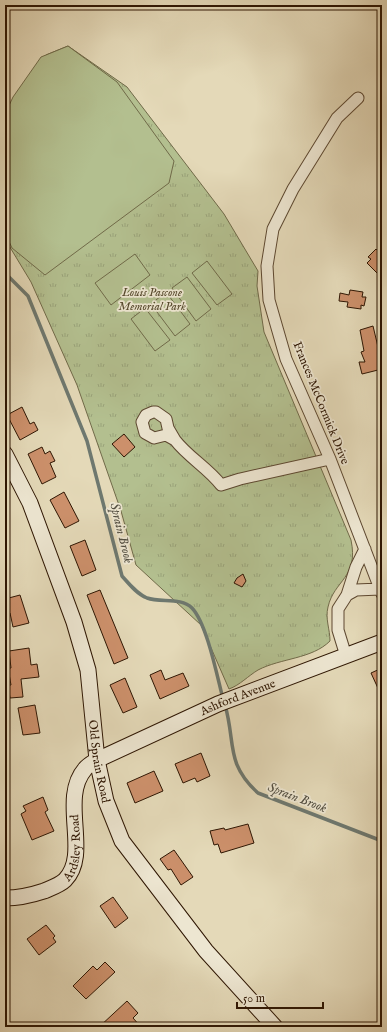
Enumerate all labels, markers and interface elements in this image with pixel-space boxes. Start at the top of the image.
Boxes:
park label: Louis Pascone Memorial Park [118,285,186,314]
street label: Frances McCormick Drive [289,339,353,467]
water label: Sprain Brook [105,501,137,566]
street label: Ashford Avenue [197,675,278,719]
street label: Old Sprain Road [86,719,114,805]
water label: Sprain Brook [265,779,330,817]
street label: Ardsley Road [59,813,83,885]
scale bar [237,984,323,1010]
text: 50 m [243,991,265,1006]

